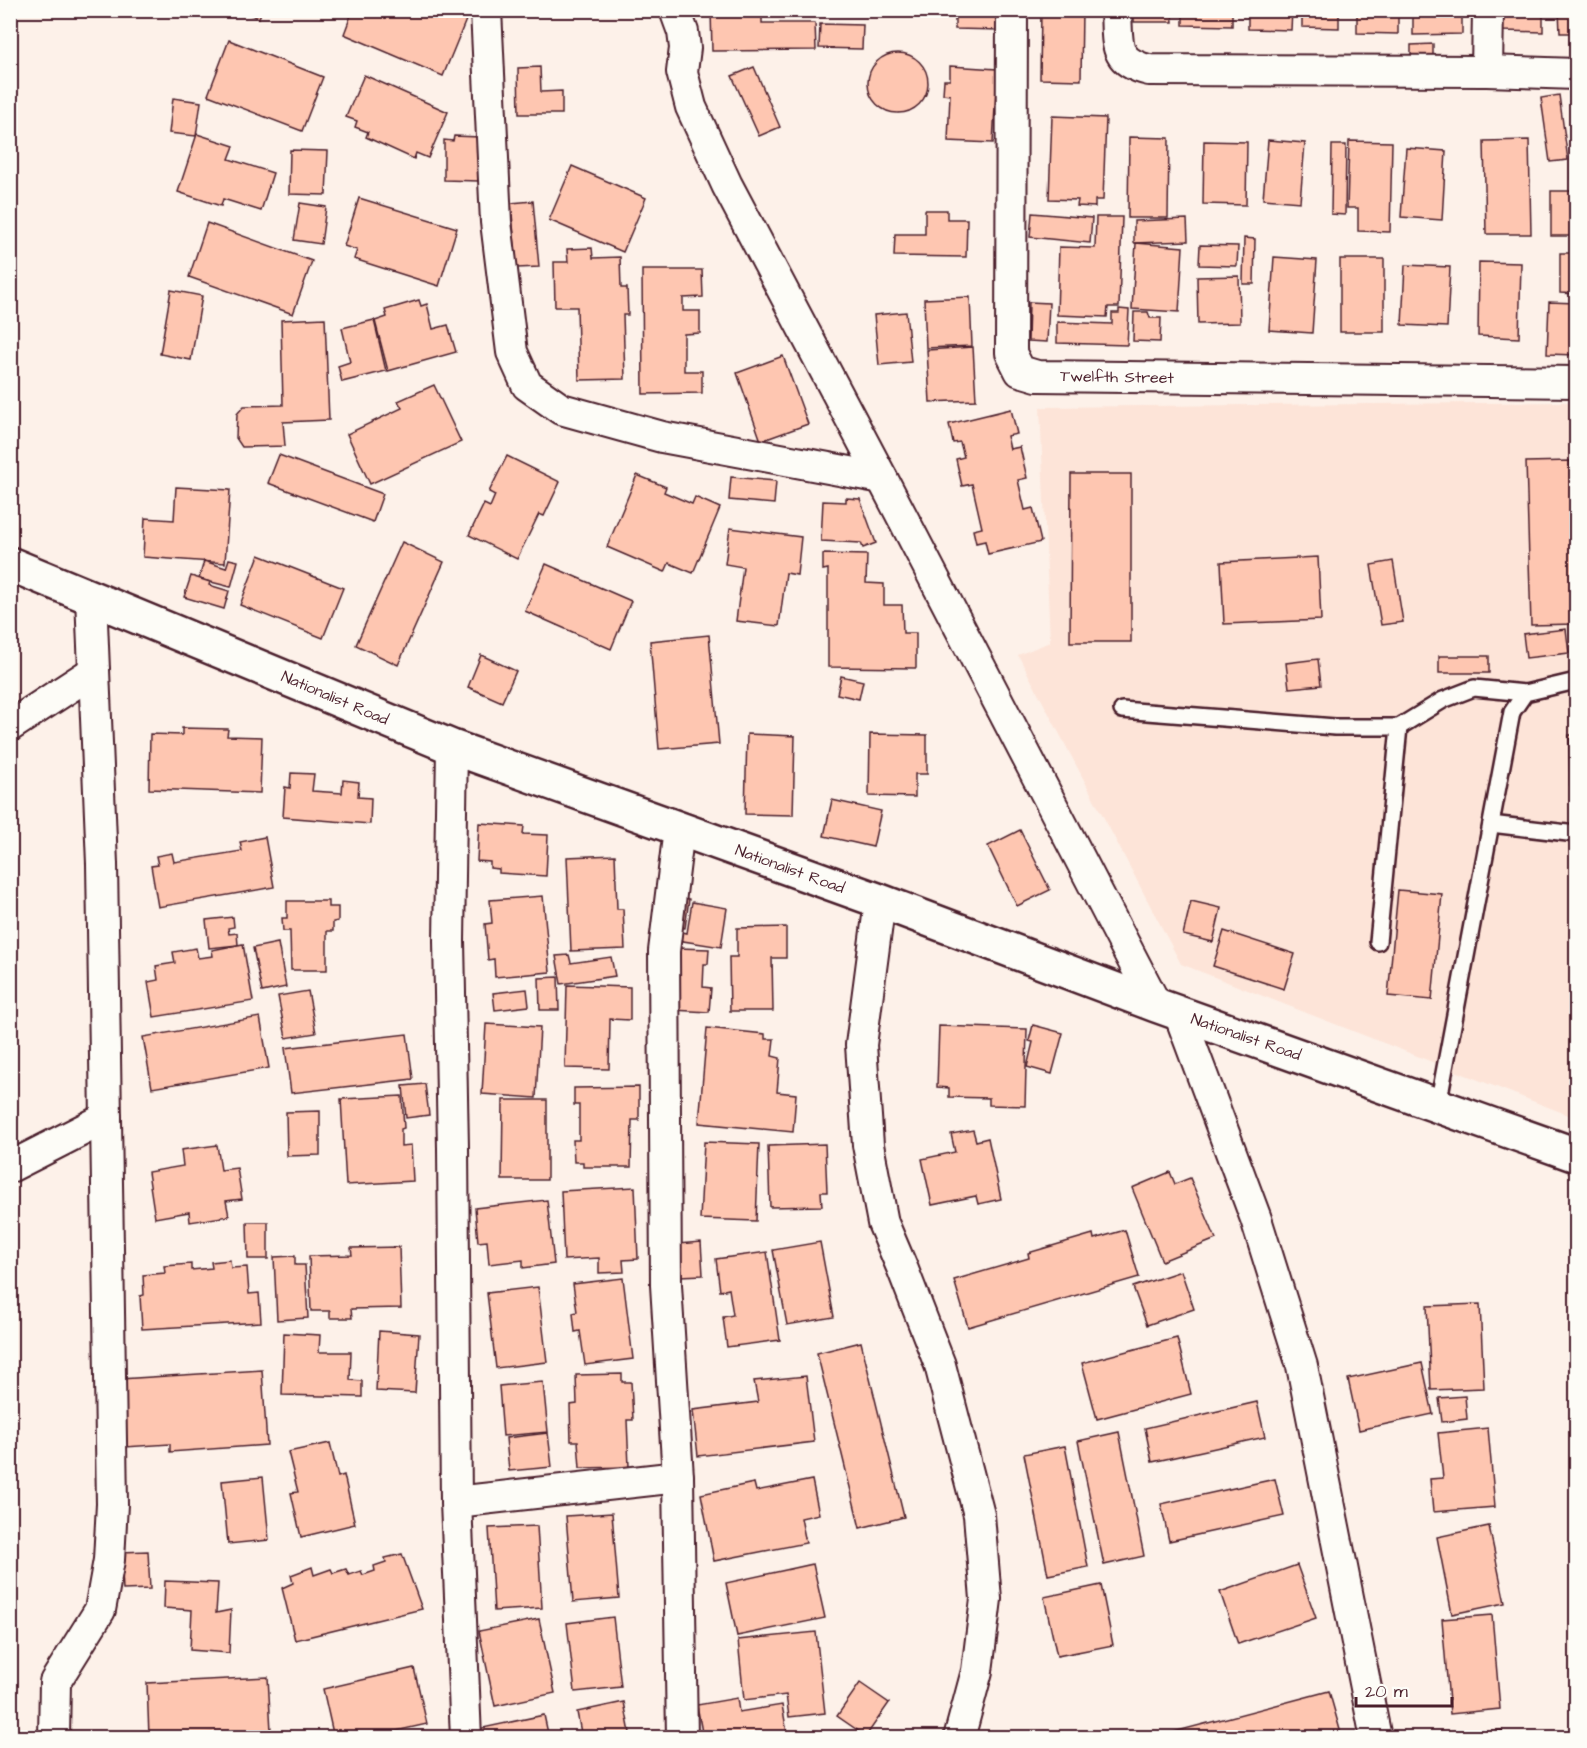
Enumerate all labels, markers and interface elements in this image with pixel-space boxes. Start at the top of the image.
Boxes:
street label: Twelfth Street [1060,365,1175,389]
street label: Nationalist Road [278,665,392,731]
street label: Nationalist Road [732,839,848,899]
street label: Nationalist Road [1188,1008,1304,1066]
scale bar [1356,1670,1452,1708]
text: 20 m [1365,1679,1408,1704]

